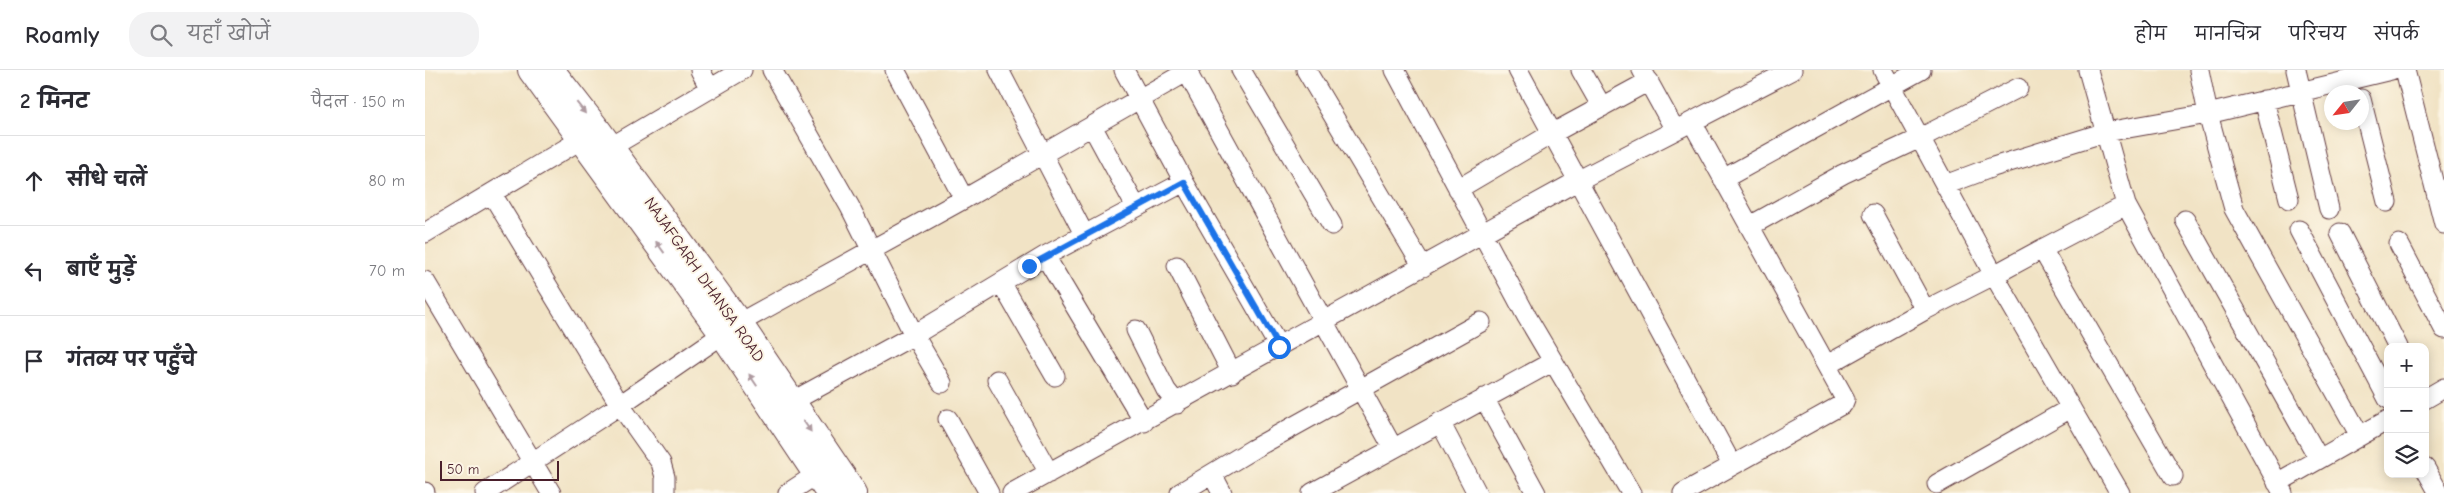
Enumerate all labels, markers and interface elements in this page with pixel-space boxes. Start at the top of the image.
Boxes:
search box [129,12,479,57]
text: Roamly [25,21,99,49]
icon: search [147,21,175,49]
text: यहाँ खोजें [187,23,271,45]
text: होम [2135,24,2167,45]
text: मानचित्र [2195,24,2261,45]
text: परिचय [2289,24,2346,45]
text: संपर्क [2374,24,2419,45]
north arrow [2324,85,2369,130]
text: 2 मिनट [20,89,89,113]
text: पैदल · 150 m [311,93,405,111]
one-way arrow [575,101,586,114]
icon: ahead [20,167,48,195]
text: सीधे चलें [67,169,147,191]
text: 80 m [368,172,405,190]
street label: NAJAFGARH DHANSA ROAD [640,194,768,365]
one-way arrow [654,241,665,254]
route end [1018,255,1041,278]
icon: left [20,257,48,285]
text: बाएँ मुड़ें [67,259,136,281]
text: 70 m [369,262,405,280]
route start [1268,336,1291,359]
map controls [2384,343,2429,478]
button: + [2384,343,2429,388]
icon: arrive [20,347,48,375]
text: गंतव्य पर पहुँचे [67,349,196,371]
one-way arrow [748,373,758,387]
button: − [2384,388,2429,433]
one-way arrow [802,419,812,432]
button: layers [2384,433,2429,478]
scale bar [440,458,559,481]
text: 50 m [447,461,479,478]

